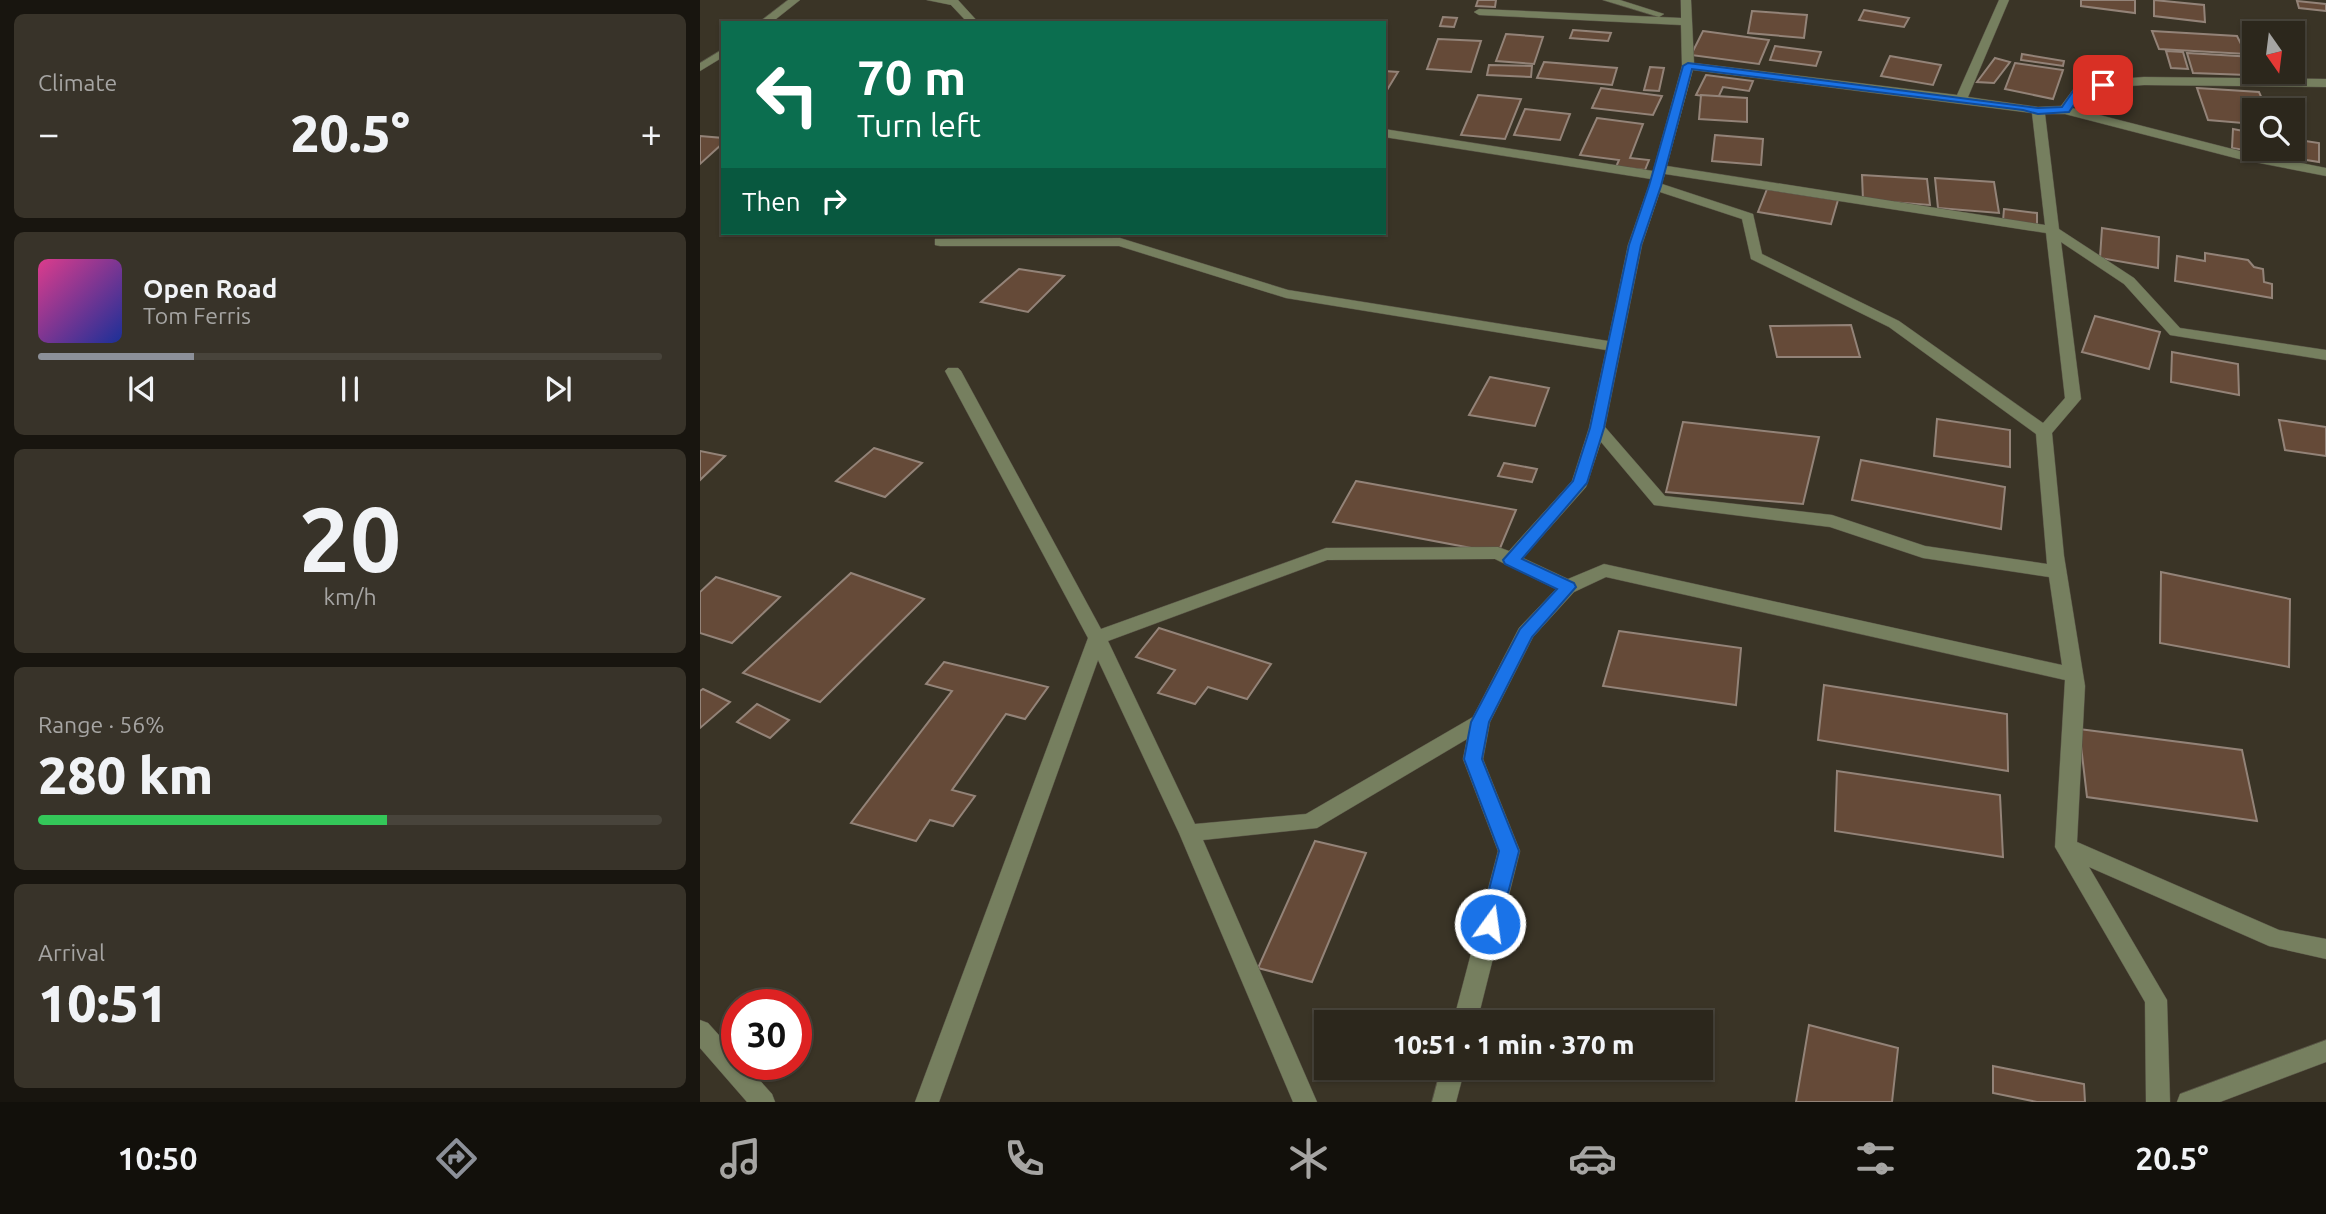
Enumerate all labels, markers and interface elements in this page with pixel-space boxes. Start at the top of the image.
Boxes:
north arrow [2242,21,2305,84]
map controls [2242,21,2305,161]
icon: left [742,49,833,140]
text: 70 m [857,49,966,104]
pin [2073,55,2133,115]
icon: arrive [2084,66,2122,104]
text: Climate [38,70,117,95]
button: search [2242,98,2305,161]
text: 20.5° [290,104,410,162]
text: Turn left [857,107,981,143]
text: − [38,112,59,154]
text: + [641,112,662,154]
icon: right [815,182,853,220]
text: Then [742,187,801,216]
text: Open Road [143,274,277,303]
text: Tom Ferris [143,303,251,328]
icon: previous [123,370,161,408]
icon: pause [331,370,369,408]
icon: next [539,370,577,408]
text: 20 [299,487,401,589]
text: km/h [323,584,377,609]
text: Range · 56% [38,712,165,737]
text: 280 km [38,746,213,804]
position arrow [1453,887,1527,961]
text: Arrival [38,940,105,965]
text: 10:51 [38,974,168,1032]
speed limit sign: 30 [721,989,812,1080]
text: 10:51 · 1 min · 370 m [1393,1030,1634,1059]
icon: directions [432,1134,481,1183]
icon: music [716,1134,765,1183]
icon: phone [1000,1134,1049,1183]
icon: climate [1284,1134,1333,1183]
icon: car [1568,1134,1617,1183]
icon: filters [1851,1134,1900,1183]
text: 10:50 [117,1140,197,1176]
text: 20.5° [2135,1140,2208,1176]

